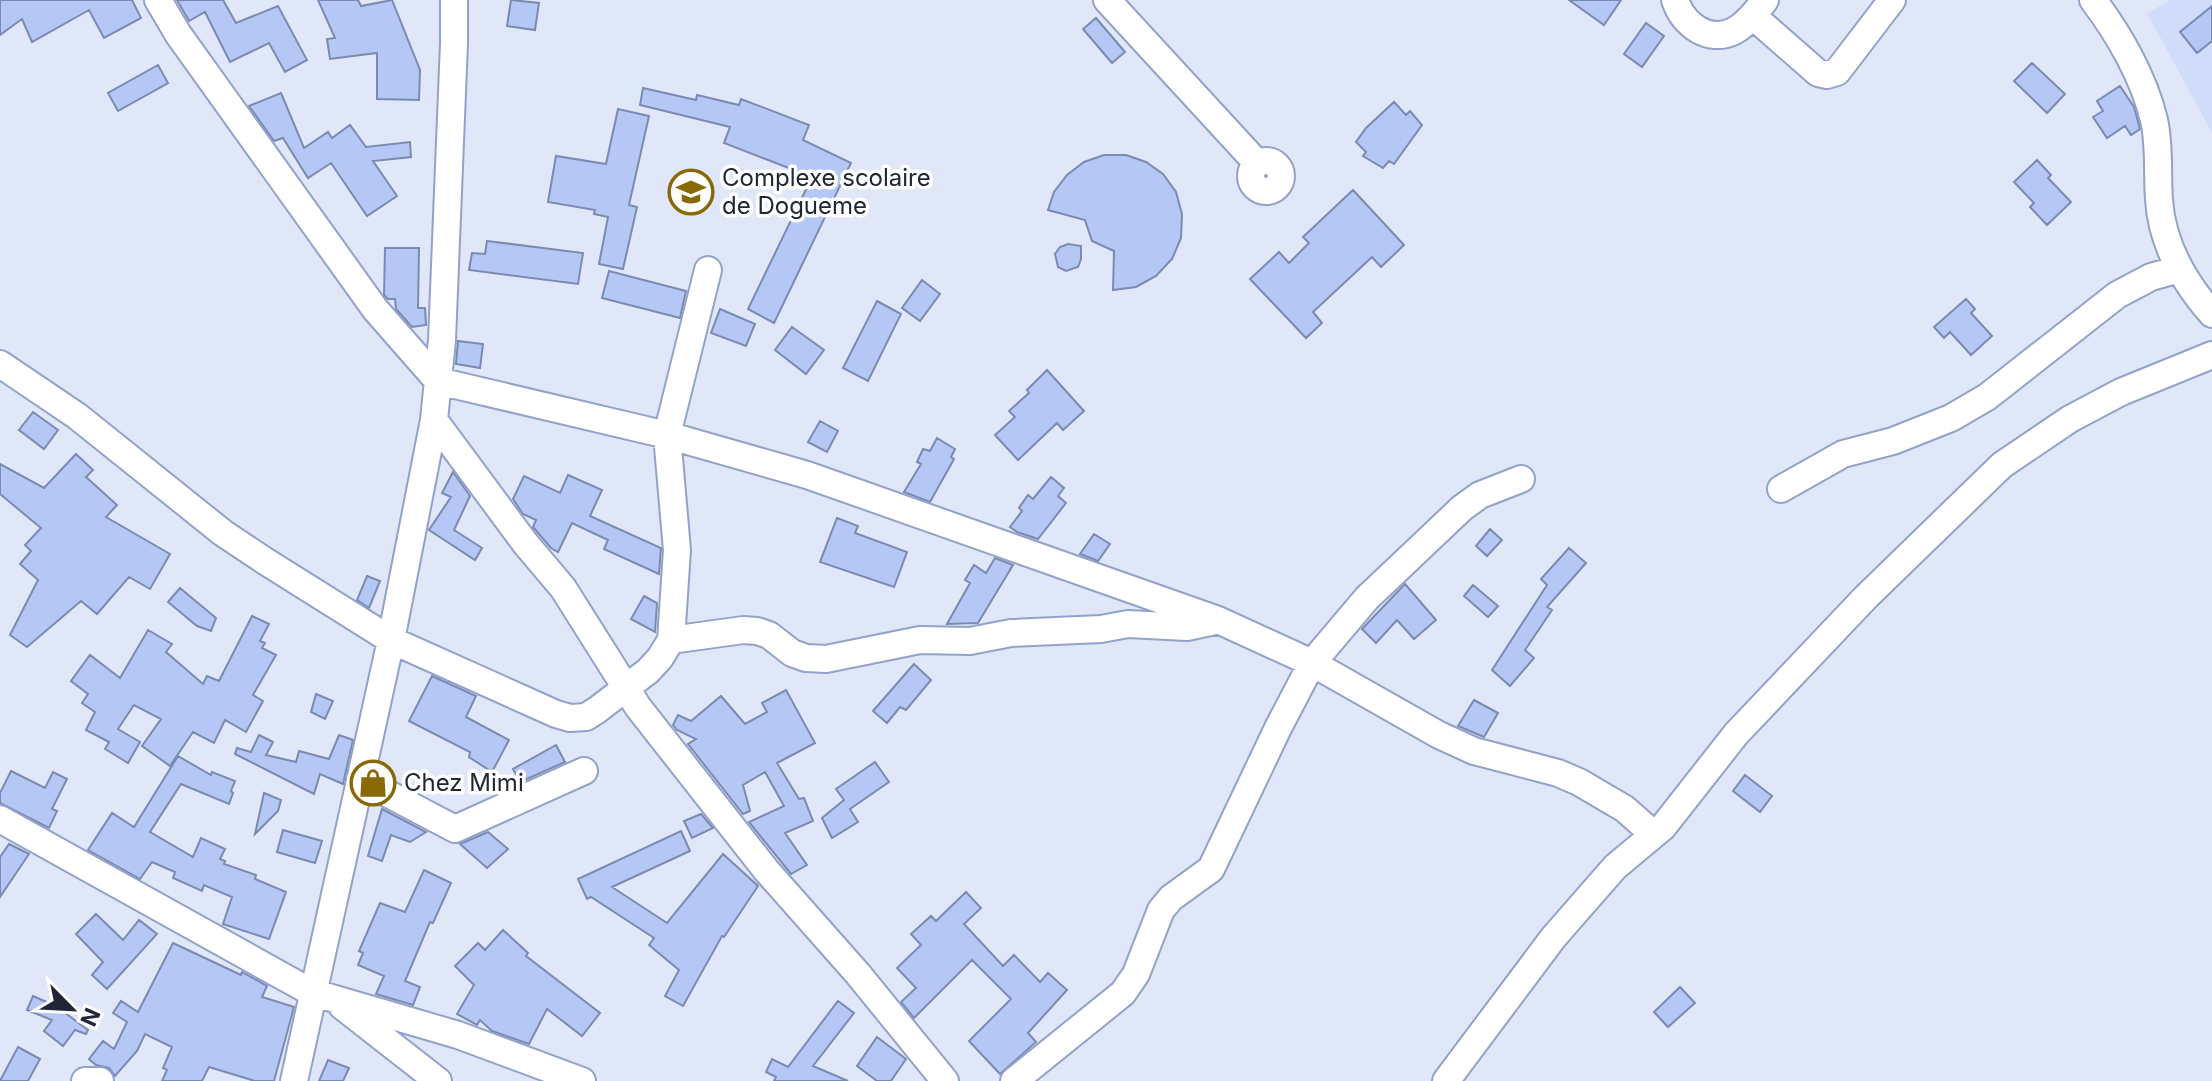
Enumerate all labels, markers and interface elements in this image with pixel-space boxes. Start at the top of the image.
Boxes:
place label: Complexe scolaire de Dogueme [722,163,931,220]
school or university icon: Complexe scolaire de Dogueme [667,168,715,216]
shop icon: Chez Mimi [349,759,397,807]
place label: Chez Mimi [404,768,524,797]
north arrow [32,969,112,1049]
text: N [75,1004,106,1030]

